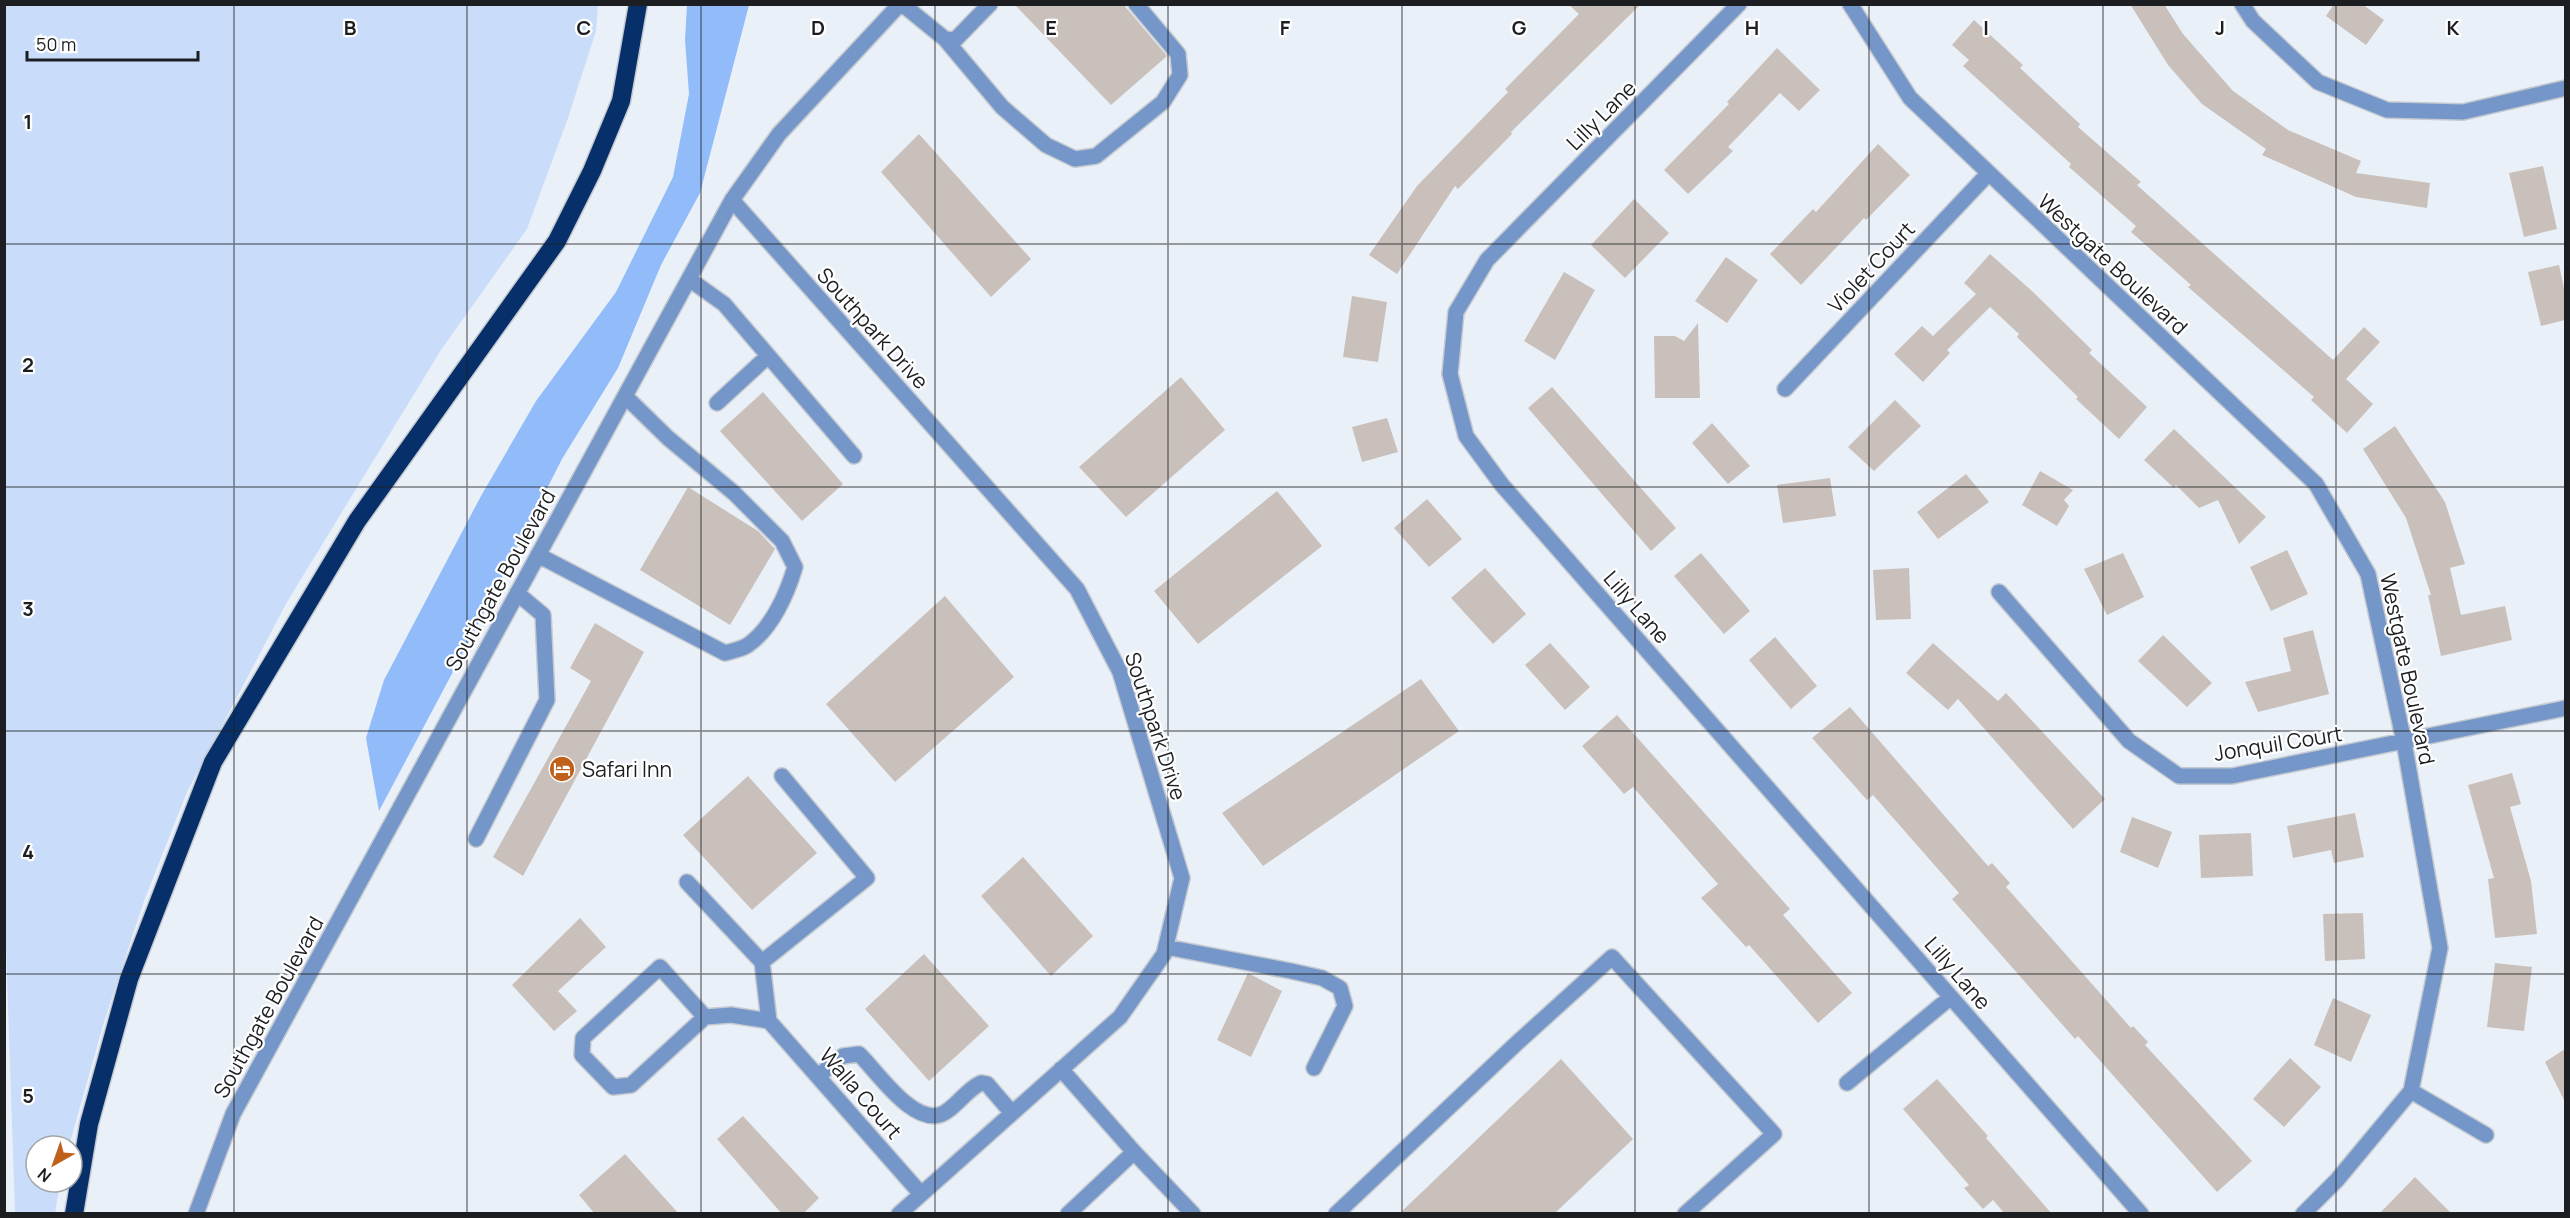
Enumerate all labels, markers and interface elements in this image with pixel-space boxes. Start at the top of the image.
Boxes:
text: B [344,14,357,41]
text: C [577,14,591,41]
text: D [811,14,825,41]
text: E [1045,14,1057,41]
text: F [1280,14,1291,41]
text: G [1512,14,1527,41]
text: H [1745,14,1759,41]
text: I [1983,14,1989,41]
text: J [2215,14,2225,41]
text: K [2447,14,2460,41]
scale bar [27,24,198,62]
text: 50 m [36,32,76,56]
street label: Lilly Lane [1560,74,1642,156]
text: 1 [24,108,32,135]
street label: Westgate Boulevard [2032,187,2194,341]
street label: Violet Court [1821,215,1921,319]
street label: Southpark Drive [811,261,935,395]
text: 2 [22,351,34,378]
street label: Southgate Boulevard [438,484,562,676]
street label: Lilly Lane [1598,565,1676,649]
street label: Westgate Boulevard [2374,571,2442,767]
text: 3 [22,595,34,622]
street label: Southpark Drive [1119,648,1193,804]
street label: Jonquil Court [2212,719,2344,767]
hotel icon: Safari Inn [547,754,577,784]
place label: Safari Inn [582,755,672,783]
text: 4 [22,838,34,865]
street label: Southgate Boulevard [206,911,330,1103]
street label: Lilly Lane [1919,931,1997,1015]
street label: Walla Court [814,1042,908,1144]
text: 5 [22,1082,34,1109]
north arrow [24,1134,84,1194]
text: N [33,1163,56,1188]

